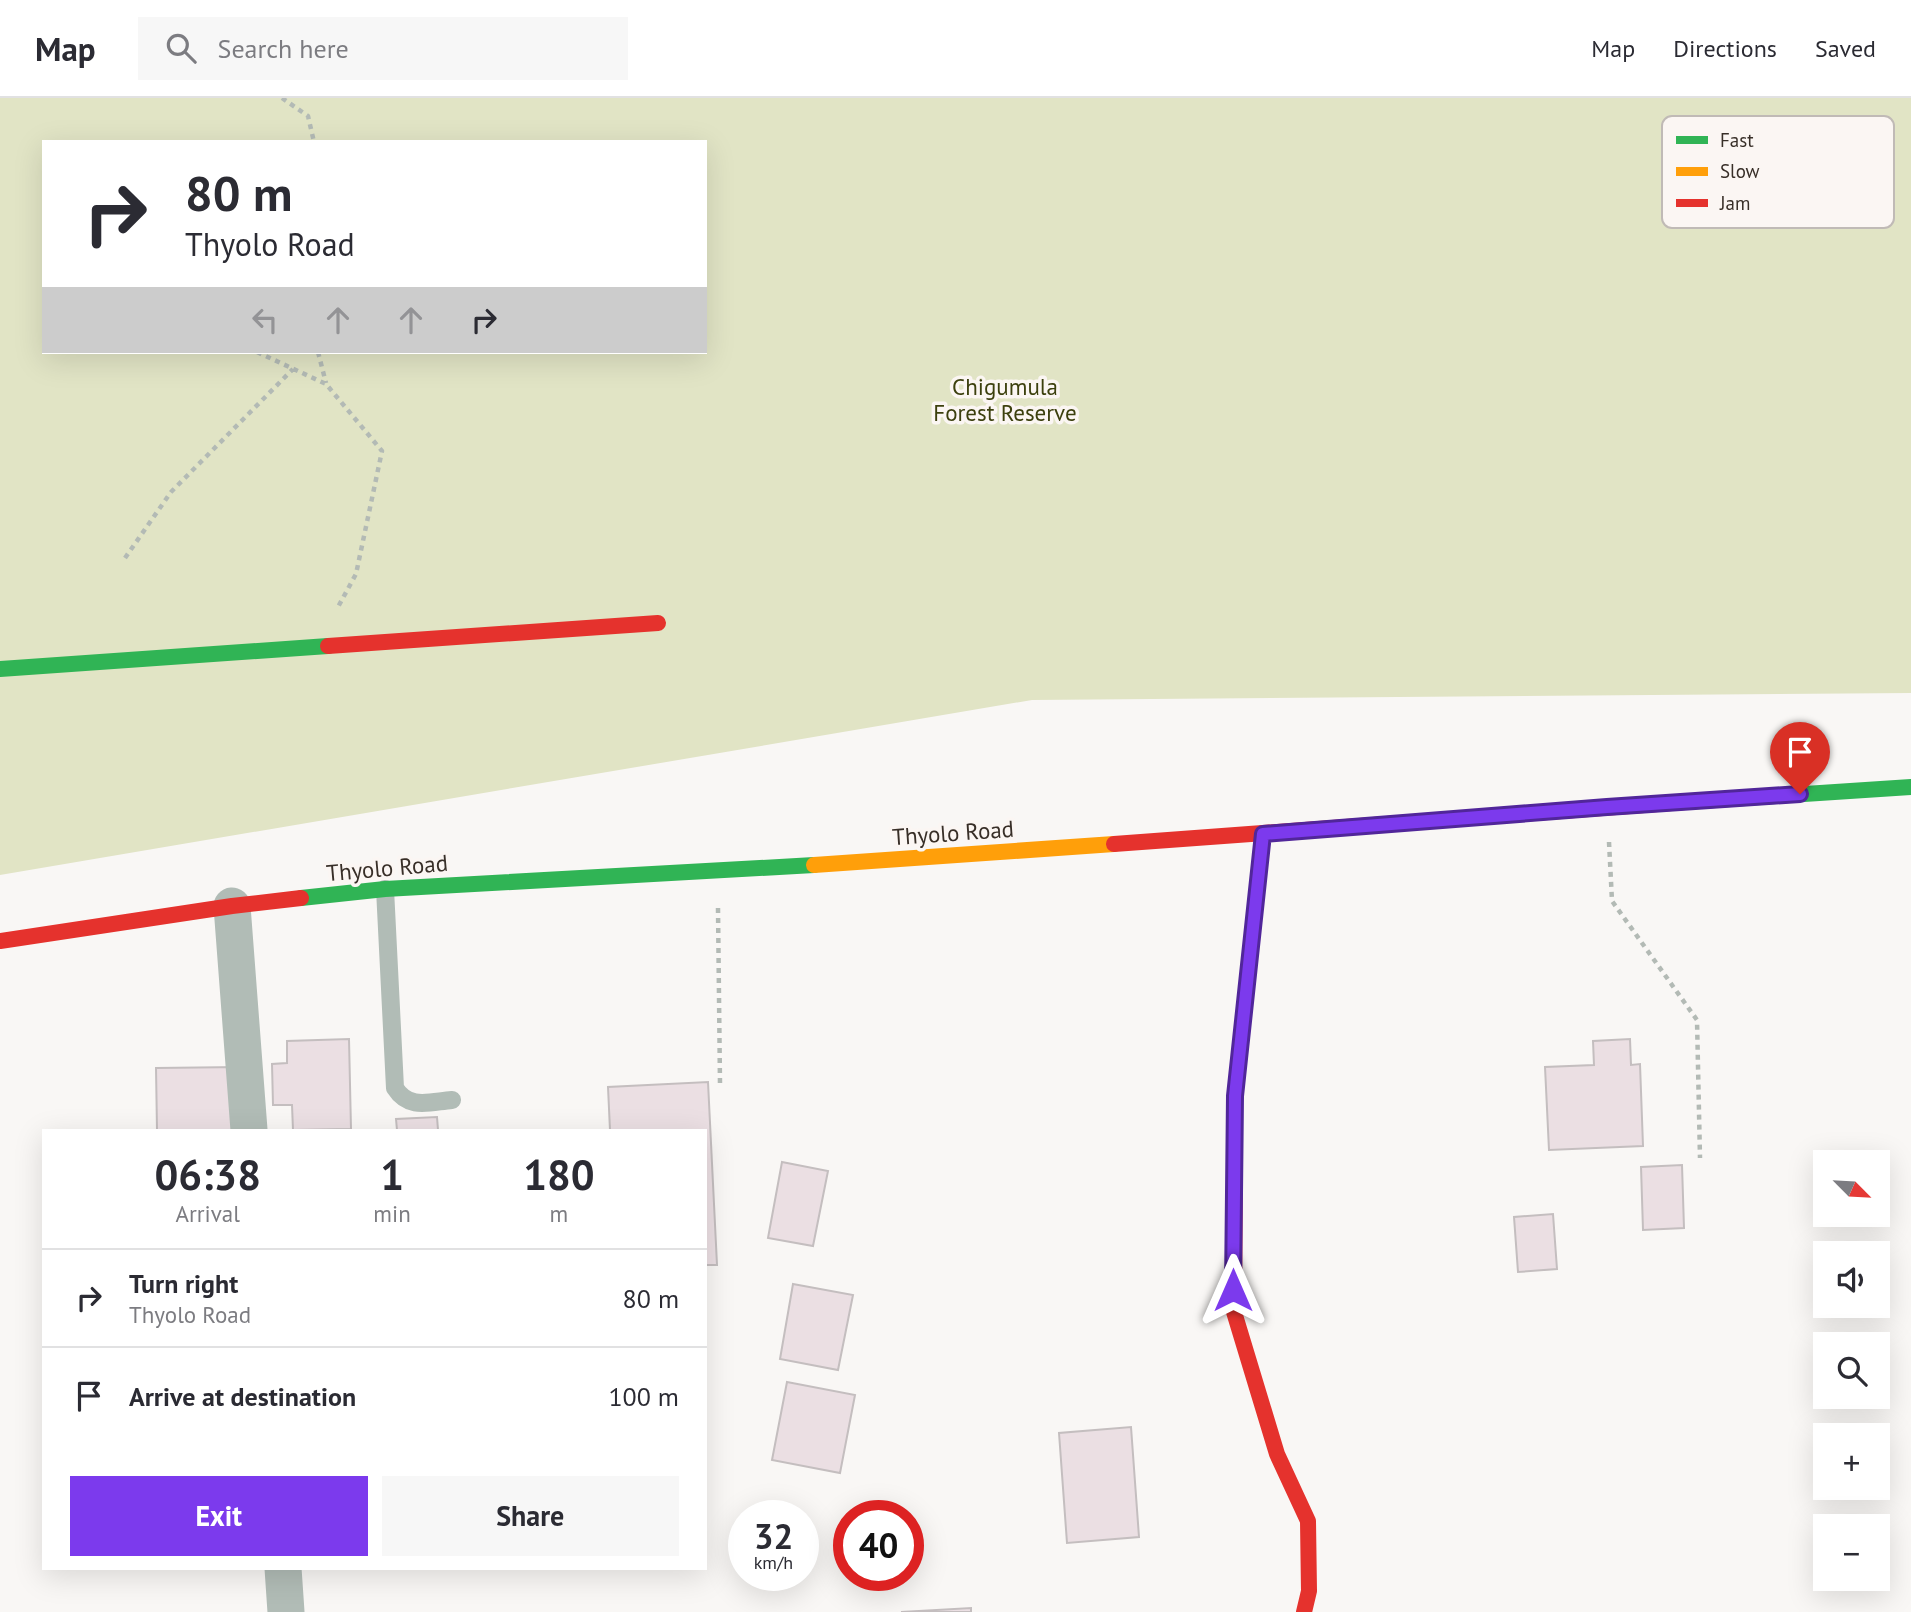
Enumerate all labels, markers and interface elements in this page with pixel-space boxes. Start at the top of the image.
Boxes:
search box [138,17,628,80]
text: Map [35,27,96,70]
icon: search [162,29,200,67]
text: Search here [218,32,349,65]
text: Map [1591,33,1635,64]
text: Directions [1673,33,1777,64]
text: Saved [1815,33,1876,64]
legend [1662,116,1894,228]
text: Fast [1720,128,1754,152]
text: Slow [1720,159,1760,183]
text: 80 m [185,161,292,225]
icon: right [70,168,161,259]
text: Jam [1719,191,1750,215]
text: Thyolo Road [185,223,355,265]
icon: left [246,301,284,339]
icon: ahead [319,301,357,339]
icon: ahead [392,301,430,339]
icon: right [465,301,503,339]
park label: Chigumula Forest Reserve [933,372,1077,427]
pin [1770,722,1830,794]
icon: arrive [1781,733,1819,771]
street label: Thyolo Road [891,814,1015,851]
street label: Thyolo Road [325,848,449,887]
text: 06:38 [154,1147,261,1202]
text: 1 [380,1147,404,1202]
text: 180 [523,1147,595,1202]
north arrow [1813,1150,1890,1227]
map controls [1813,1150,1890,1591]
text: Arrival [175,1199,240,1228]
text: min [373,1199,411,1228]
text: m [550,1199,568,1228]
button: sound [1813,1241,1890,1318]
position arrow [1196,1253,1270,1327]
text: Turn right [129,1267,238,1300]
icon: right [70,1279,108,1317]
text: 80 m [623,1282,679,1315]
text: Thyolo Road [129,1300,251,1329]
button: search [1813,1332,1890,1409]
icon: arrive [70,1377,108,1415]
text: Arrive at destination [129,1380,356,1413]
text: 100 m [608,1380,679,1413]
button: + [1813,1423,1890,1500]
button: Exit [70,1476,368,1556]
button: Share [382,1476,679,1556]
speed limit sign: 40 [833,1500,924,1591]
text: 32 [754,1513,793,1559]
button: − [1813,1514,1890,1591]
text: km/h [754,1551,793,1574]

